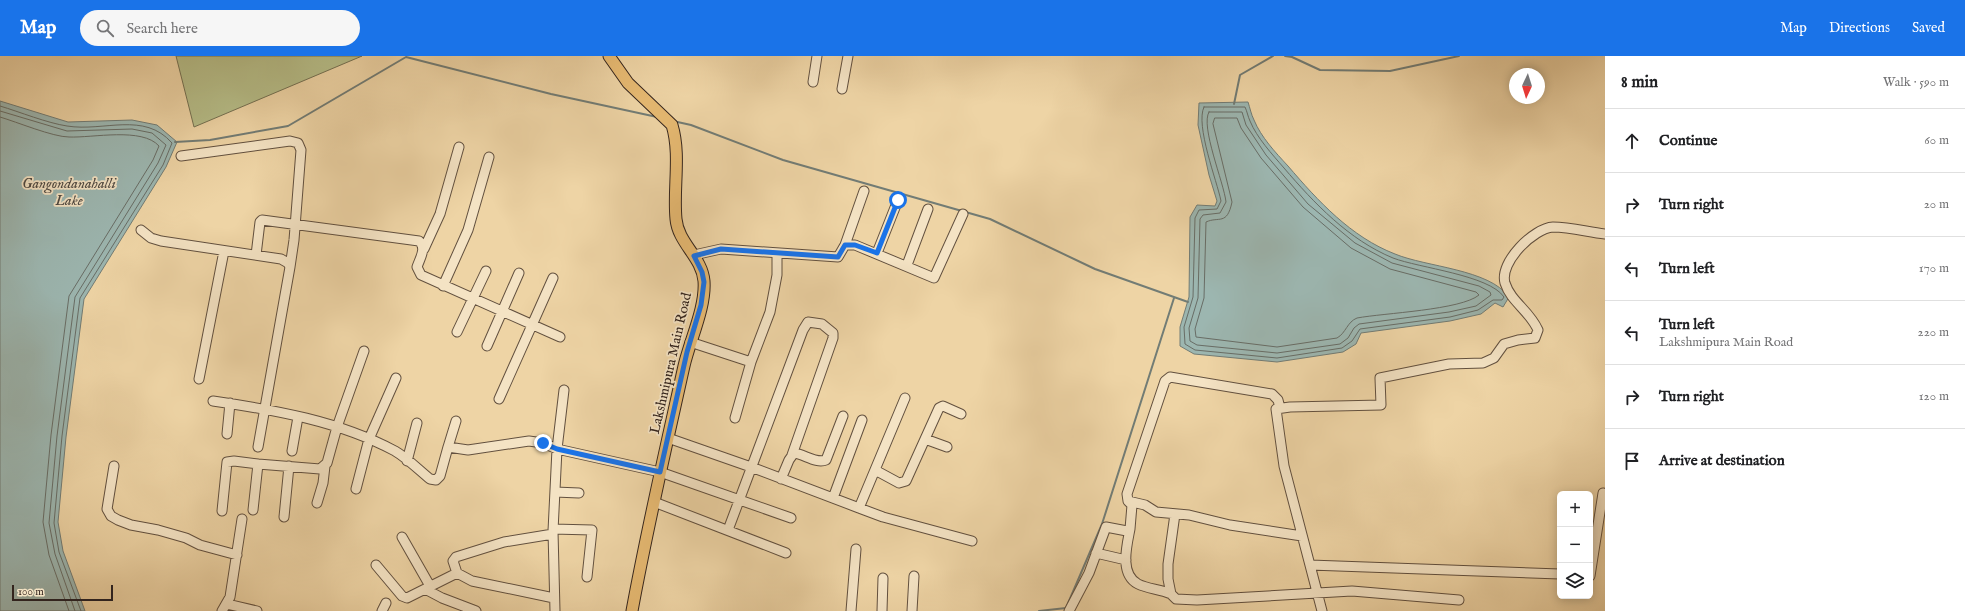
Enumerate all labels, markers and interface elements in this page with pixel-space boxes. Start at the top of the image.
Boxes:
search box [80,10,360,46]
text: Map [20,16,56,40]
icon: search [94,17,116,39]
text: Search here [126,19,198,38]
text: Map [1780,19,1807,37]
text: Directions [1829,19,1890,37]
text: Saved [1912,19,1945,37]
north arrow [1509,68,1545,104]
text: 8 min [1621,72,1658,93]
text: Walk · 590 m [1883,74,1949,91]
icon: ahead [1621,130,1643,152]
text: Continue [1659,131,1717,150]
text: 60 m [1924,132,1949,149]
water label: Gangondanahalli Lake [22,174,118,210]
route start [889,191,907,209]
icon: right [1621,194,1643,216]
text: Turn right [1659,195,1724,214]
text: 20 m [1924,196,1949,213]
icon: left [1621,258,1643,280]
text: Turn left [1659,259,1715,278]
text: 170 m [1919,260,1949,277]
street label: Lakshmipura Main Road [646,290,696,436]
text: Turn left [1659,315,1715,334]
icon: left [1621,322,1643,344]
text: 220 m [1918,324,1949,341]
text: Lakshmipura Main Road [1659,334,1793,351]
icon: right [1621,386,1643,408]
text: Turn right [1659,387,1724,406]
text: 120 m [1919,388,1949,405]
route end [534,434,552,452]
icon: arrive [1621,450,1643,472]
text: Arrive at destination [1659,451,1785,470]
map controls [1557,491,1593,599]
button: + [1557,491,1593,527]
button: − [1557,527,1593,563]
button: layers [1557,563,1593,599]
scale bar [12,583,113,602]
text: 100 m [18,585,44,599]

